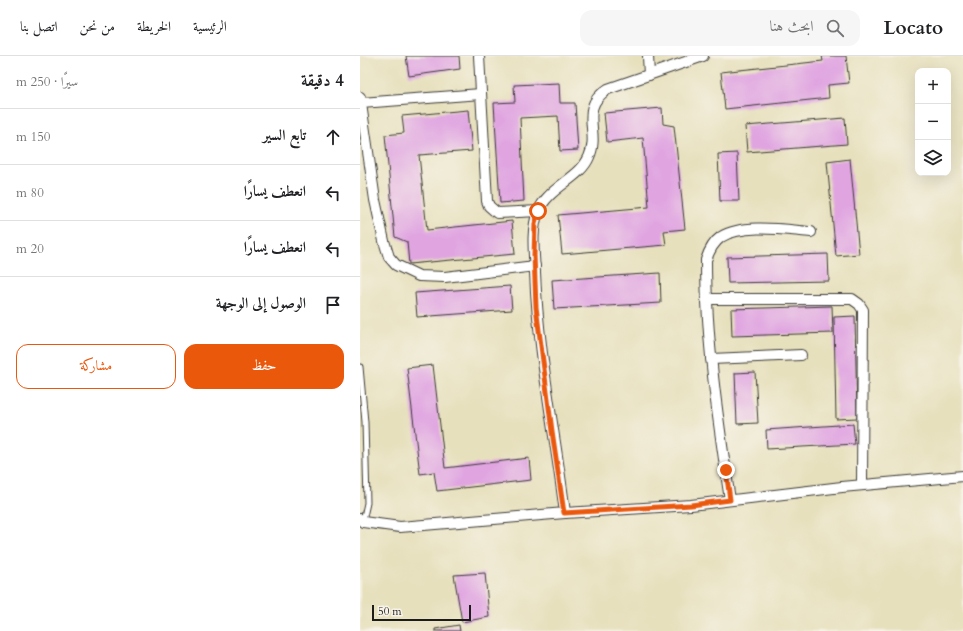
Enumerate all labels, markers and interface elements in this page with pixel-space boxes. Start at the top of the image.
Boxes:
search box [580,10,860,46]
text: Locato [884,15,943,41]
text: ابحث هنا [770,16,814,36]
text: اتصل بنا [20,17,58,36]
text: من نحن [80,17,115,36]
text: الخريطة [137,17,171,36]
text: الرئيسية [193,17,227,36]
icon: search [824,17,846,39]
map controls [915,68,951,176]
button: + [915,68,951,104]
text: 4 دقيقة [301,69,344,92]
text: سيرًا · 250 m [16,73,78,91]
button: − [915,104,951,140]
text: تابع السير [263,125,306,145]
icon: ahead [322,126,344,148]
text: 150 m [16,128,50,146]
button: layers [915,140,951,176]
text: انعطف يسارًا [244,181,306,201]
icon: left [322,182,344,204]
text: 80 m [16,184,44,202]
route start [529,202,547,220]
text: انعطف يسارًا [244,237,306,257]
icon: left [322,238,344,260]
text: 20 m [16,240,44,258]
text: الوصول إلى الوجهة [216,293,306,313]
icon: arrive [322,294,344,316]
button: مشاركة [16,344,176,389]
button: حفظ [184,344,344,389]
route end [717,461,735,479]
scale bar [372,603,471,622]
text: 50 m [378,604,402,619]

